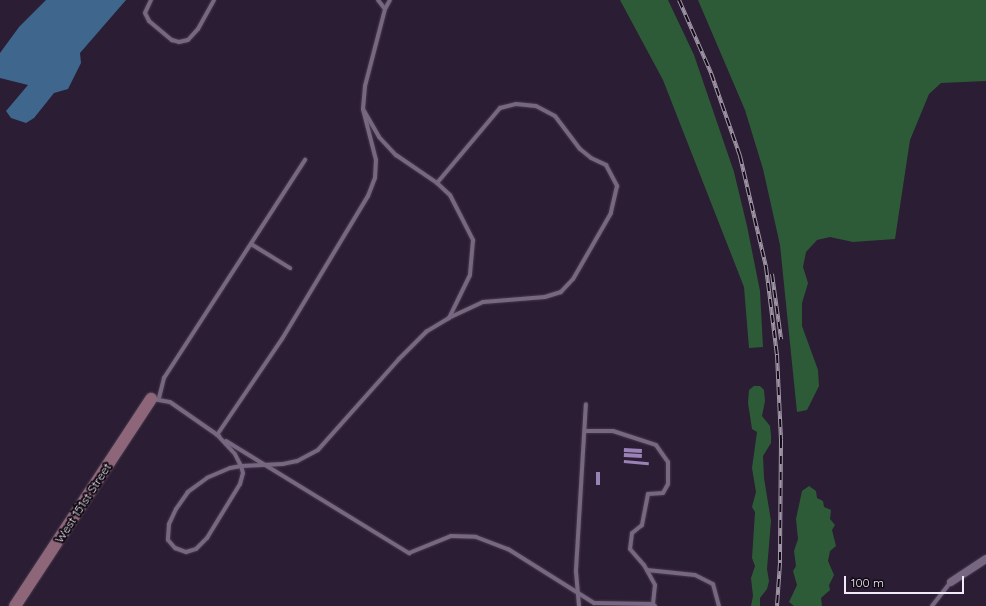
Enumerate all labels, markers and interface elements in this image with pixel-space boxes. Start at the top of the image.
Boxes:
street label: West 151st Street [52,460,114,546]
scale bar [846,568,966,594]
text: 100 m [851,575,884,590]

